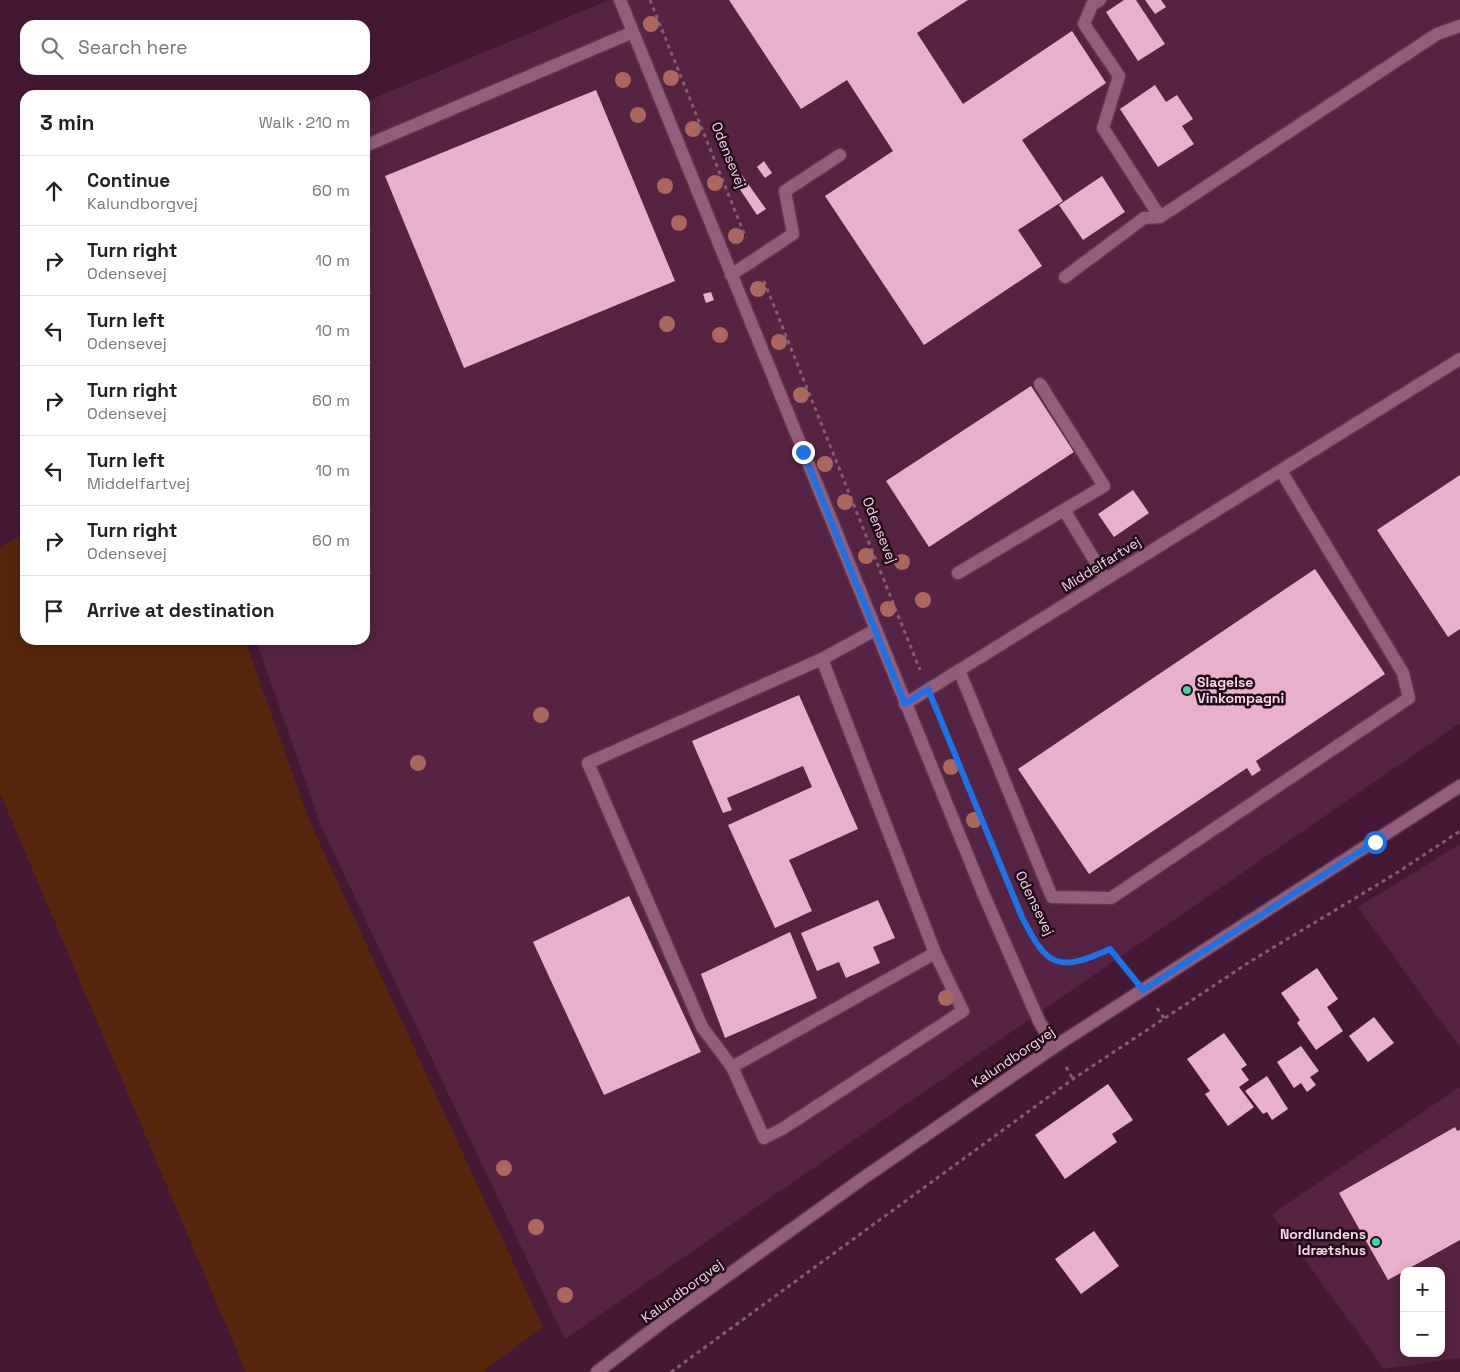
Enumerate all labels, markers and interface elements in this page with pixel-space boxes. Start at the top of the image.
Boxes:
search box [20,20,370,75]
icon: search [38,34,66,62]
text: Search here [78,35,188,60]
text: 3 min [40,109,95,136]
text: Walk · 210 m [259,112,350,133]
street label: Odensevej [708,119,750,191]
text: Continue [87,168,170,193]
icon: ahead [40,177,68,205]
text: 60 m [312,180,350,201]
text: Kalundborgvej [87,193,198,214]
text: Turn right [87,238,177,263]
icon: right [40,247,68,275]
text: 10 m [315,250,350,271]
text: Odensevej [87,263,167,284]
text: Turn left [87,308,165,333]
icon: left [40,317,68,345]
text: 10 m [315,320,350,341]
text: Odensevej [87,333,167,354]
text: Turn right [87,378,177,403]
icon: right [40,387,68,415]
text: 60 m [312,390,350,411]
text: Odensevej [87,403,167,424]
route end [792,441,815,464]
text: Turn left [87,448,165,473]
icon: left [40,457,68,485]
text: 10 m [315,460,350,481]
text: Middelfartvej [87,473,190,494]
street label: Odensevej [859,494,901,566]
text: Turn right [87,518,177,543]
icon: right [40,527,68,555]
text: 60 m [312,530,350,551]
street label: Middelfartvej [1058,532,1144,596]
text: Odensevej [87,543,167,564]
icon: arrive [40,597,68,625]
text: Arrive at destination [87,598,275,623]
place label: Slagelse Vinkompagni [1197,673,1284,707]
marker: Slagelse Vinkompagni [1181,684,1193,696]
route start [1364,831,1387,854]
street label: Odensevej [1012,868,1058,938]
street label: Kalundborgvej [968,1022,1058,1092]
place label: Nordlundens Idrætshus [1280,1225,1366,1259]
marker: Nordlundens Idrætshus [1370,1236,1382,1248]
street label: Kalundborgvej [638,1255,726,1327]
map controls [1400,1267,1445,1357]
button: + [1400,1267,1445,1312]
button: − [1400,1312,1445,1357]

